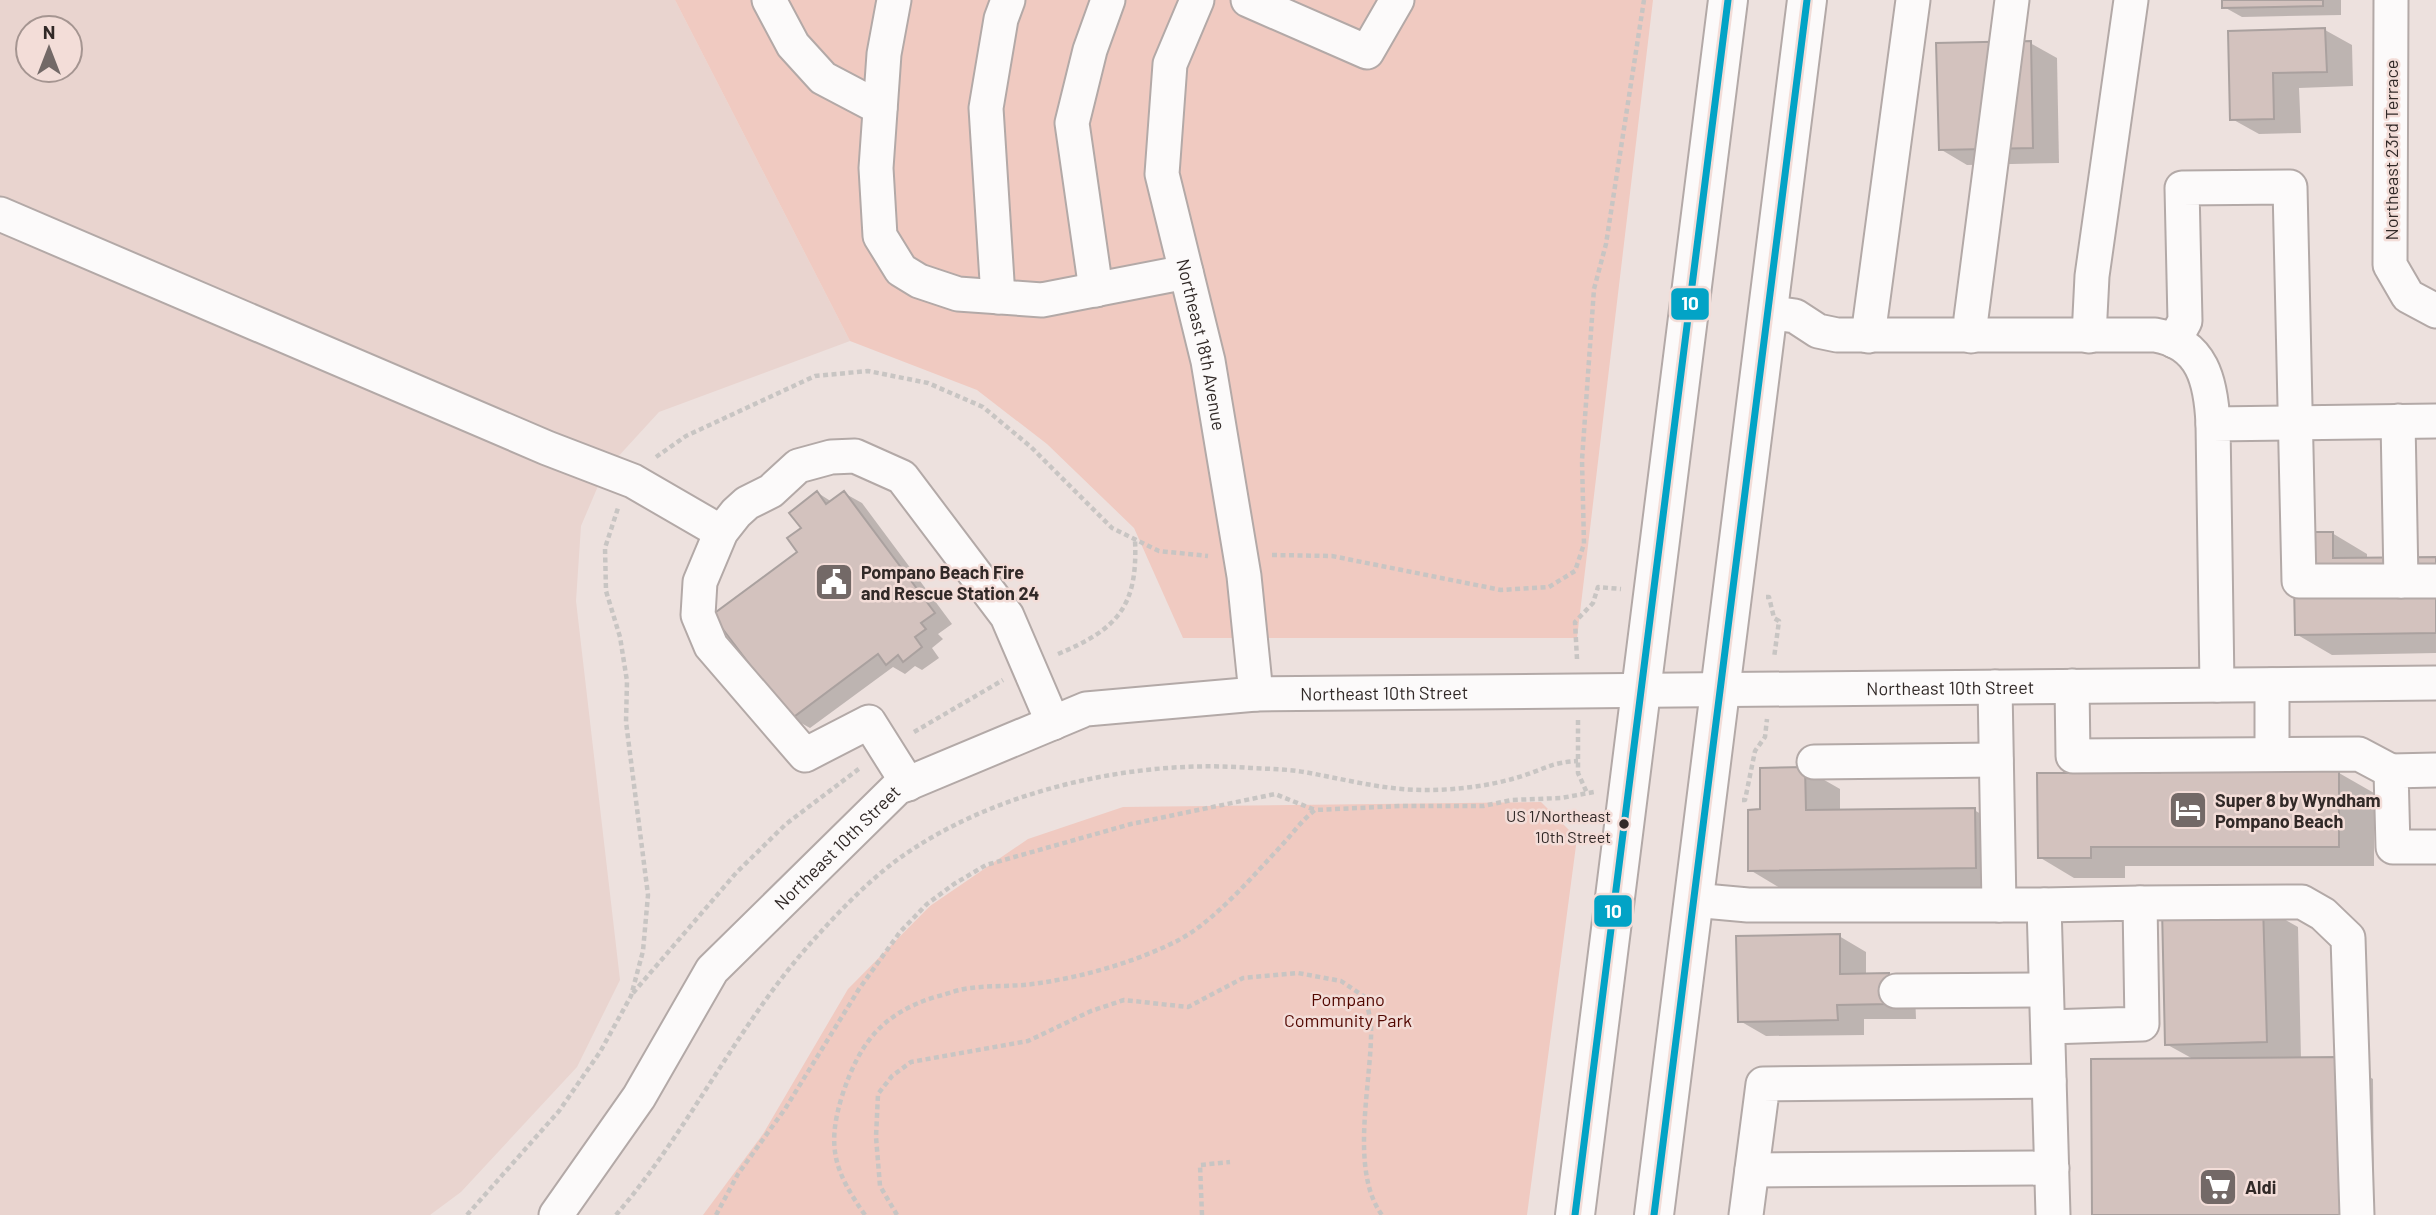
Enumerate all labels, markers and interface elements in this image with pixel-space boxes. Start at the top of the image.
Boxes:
north arrow [14,14,84,84]
text: N [43,20,55,43]
street label: Northeast 23rd Terrace [2380,60,2402,240]
street label: Northeast 18th Avenue [1172,256,1230,432]
line badge: 10 [1670,287,1710,321]
text: 10 [1681,291,1699,314]
public building icon: Pompano Beach Fire and Rescue Station 24 [813,561,855,603]
place label: Pompano Beach Fire and Rescue Station 24 [861,561,1039,604]
street label: Northeast 10th Street [1866,676,2034,699]
street label: Northeast 10th Street [1300,681,1468,705]
street label: Northeast 10th Street [769,780,905,914]
hotel icon: Super 8 by Wyndham Pompano Beach [2167,789,2209,831]
place label: Super 8 by Wyndham Pompano Beach [2215,789,2381,832]
place label: US 1/Northeast 10th Street [1506,806,1611,846]
marker: US 1/Northeast 10th Street [1617,817,1631,831]
line badge: 10 [1593,894,1633,928]
text: 10 [1604,899,1622,922]
park label: Pompano Community Park [1284,988,1412,1031]
supermarket icon: Aldi [2197,1166,2239,1208]
place label: Aldi [2245,1176,2276,1198]

